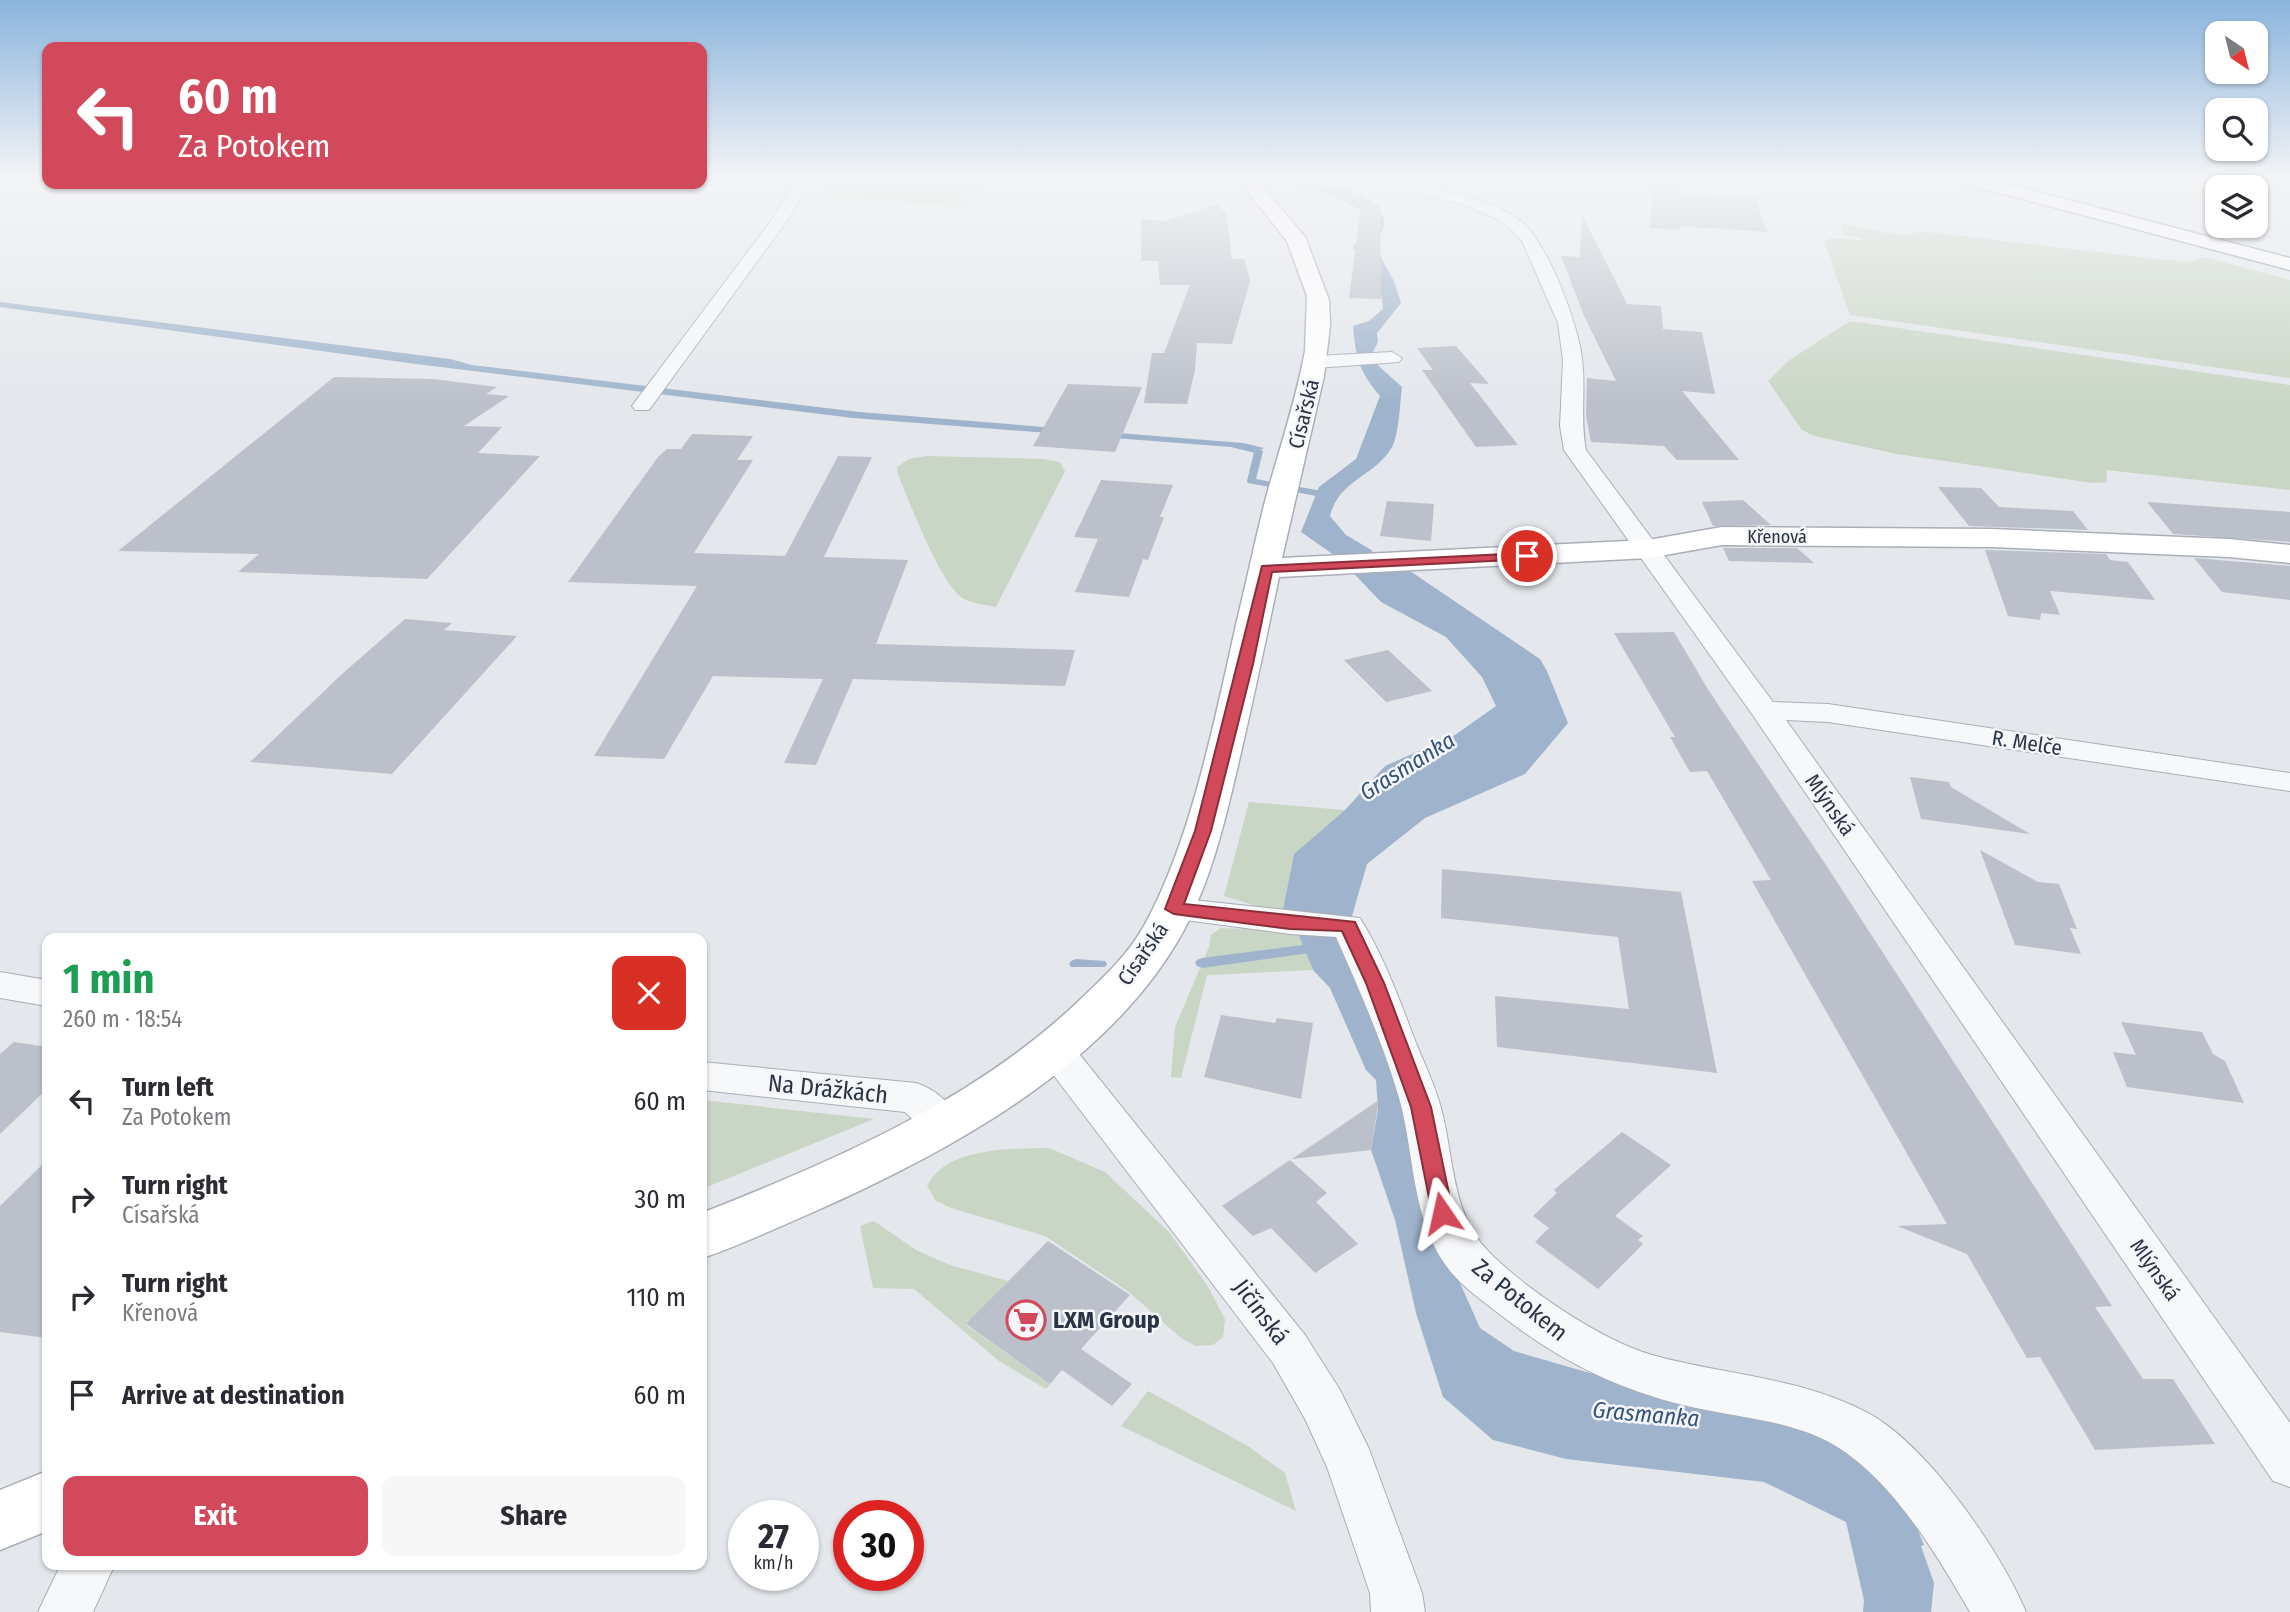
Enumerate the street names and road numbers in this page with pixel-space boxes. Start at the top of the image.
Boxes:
street label: Císařská [1283,376,1325,452]
street label: Křenová [1747,526,1807,548]
street label: R. Melče [1990,725,2064,761]
street label: Mlýnská [1799,769,1861,841]
street label: Císařská [1112,918,1174,990]
street label: Na Drážkách [767,1069,889,1109]
street label: Mlýnská [2124,1234,2186,1306]
street label: Za Potokem [1467,1253,1573,1347]
street label: Jičínská [1227,1274,1295,1350]

